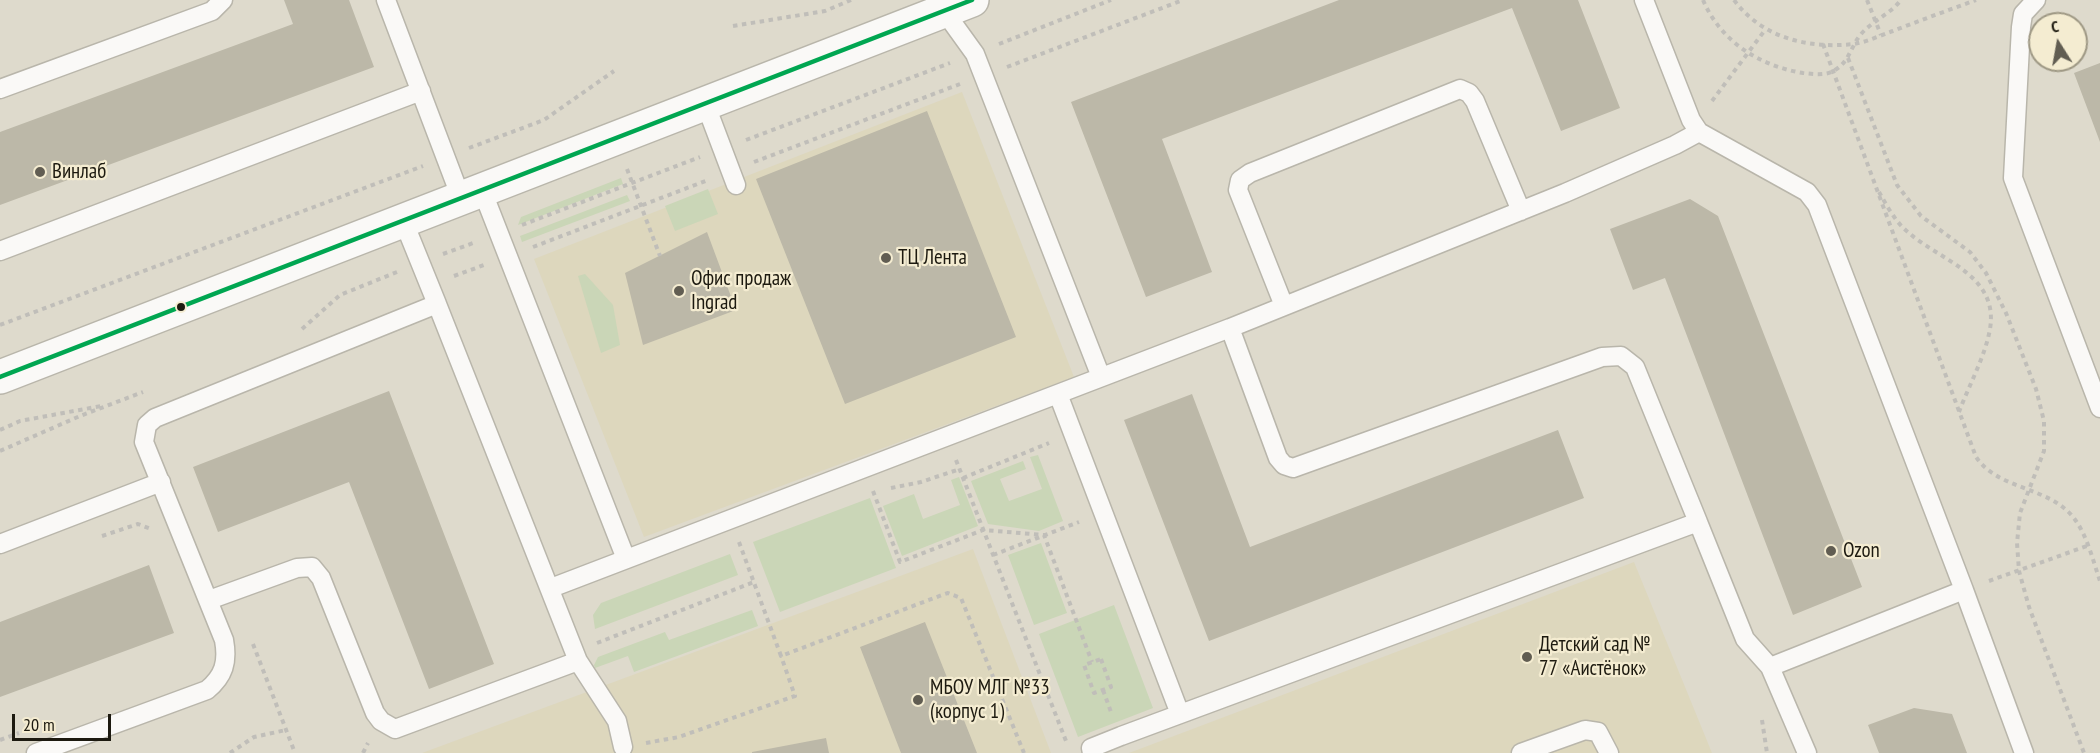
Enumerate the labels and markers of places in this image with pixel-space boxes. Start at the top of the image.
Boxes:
place label: Винлаб [52,159,106,185]
marker: Винлаб [33,165,47,179]
place label: ТЦ Лента [898,245,967,271]
marker: ТЦ Лента [879,251,893,265]
place label: Офис продаж Ingrad [691,266,791,316]
marker: Офис продаж Ingrad [672,284,686,298]
unlabelled marker [175,301,187,313]
place label: Ozon [1843,538,1880,564]
marker: Ozon [1824,544,1838,558]
place label: Детский сад № 77 «Аистёнок» [1539,632,1651,682]
marker: Детский сад № 77 «Аистёнок» [1520,650,1534,664]
place label: МБОУ МЛГ №33 (корпус 1) [930,675,1050,725]
marker: МБОУ МЛГ №33 (корпус 1) [911,693,925,707]

